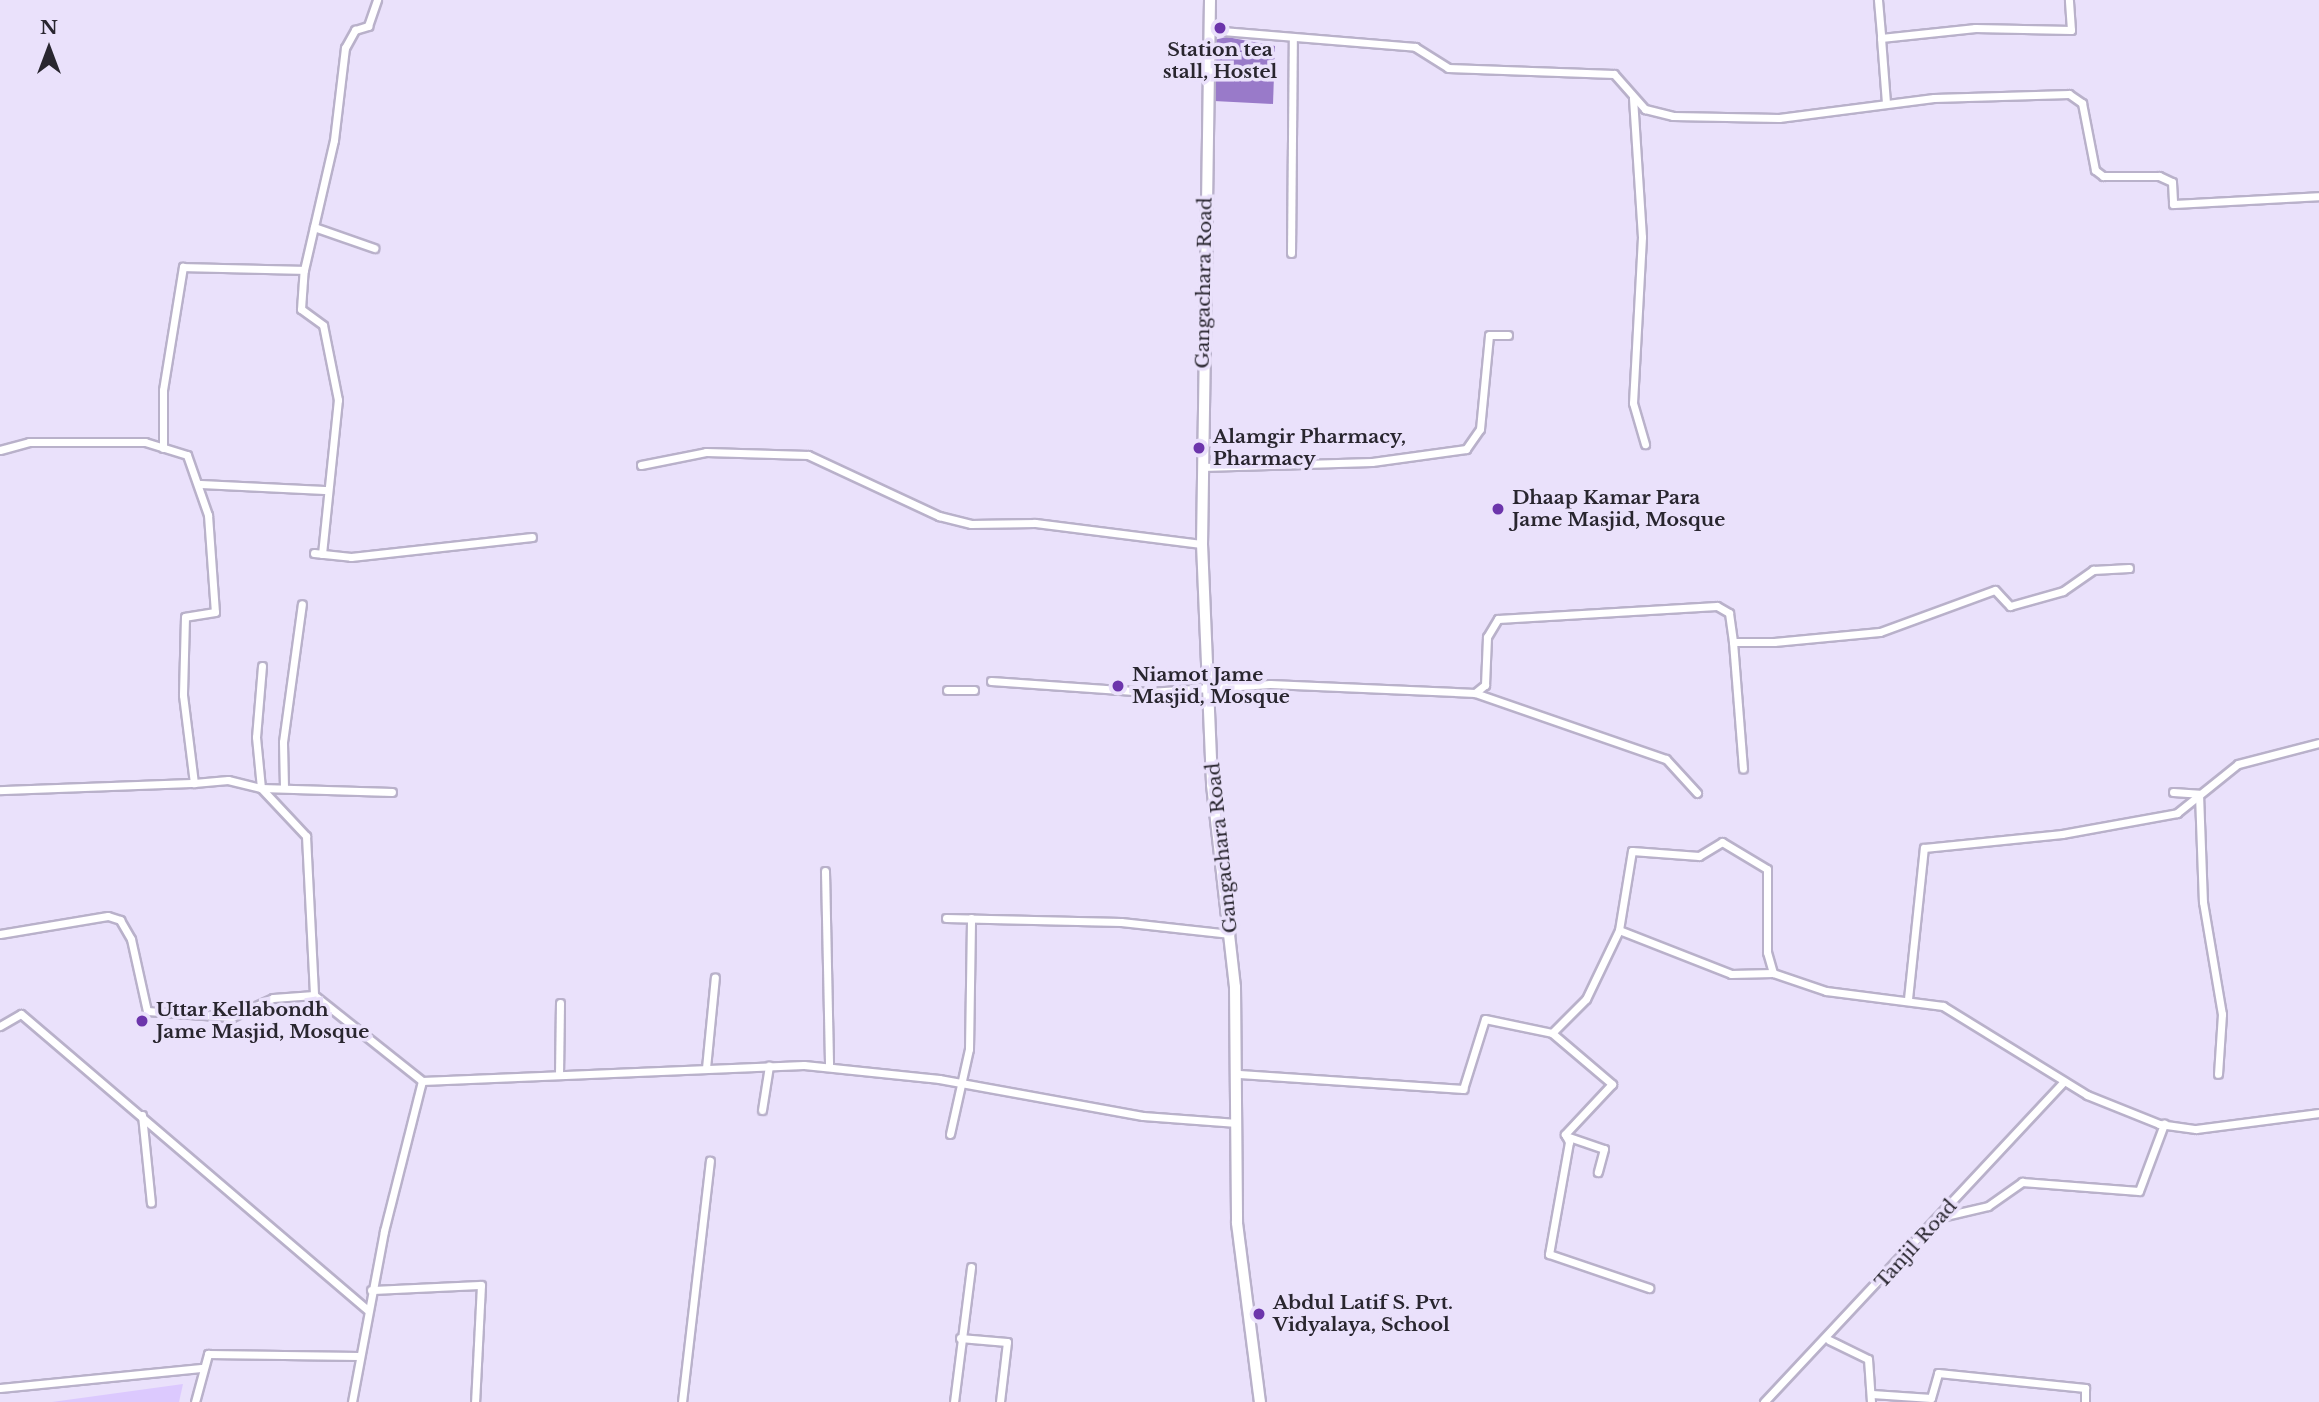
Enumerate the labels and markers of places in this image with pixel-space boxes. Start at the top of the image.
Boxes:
marker: Station tea stall, Hostel [1212,20,1228,36]
place label: Station tea stall, Hostel [1163,39,1277,83]
place label: Alamgir Pharmacy, Pharmacy [1213,426,1406,470]
marker: Alamgir Pharmacy, Pharmacy [1191,440,1207,456]
place label: Dhaap Kamar Para Jame Masjid, Mosque [1512,487,1725,531]
marker: Dhaap Kamar Para Jame Masjid, Mosque [1490,501,1506,517]
place label: Niamot Jame Masjid, Mosque [1132,664,1290,708]
marker: Niamot Jame Masjid, Mosque [1110,678,1126,694]
place label: Uttar Kellabondh Jame Masjid, Mosque [156,999,369,1043]
marker: Uttar Kellabondh Jame Masjid, Mosque [134,1013,150,1029]
place label: Abdul Latif S. Pvt. Vidyalaya, School [1273,1292,1453,1336]
marker: Abdul Latif S. Pvt. Vidyalaya, School [1251,1306,1267,1322]

